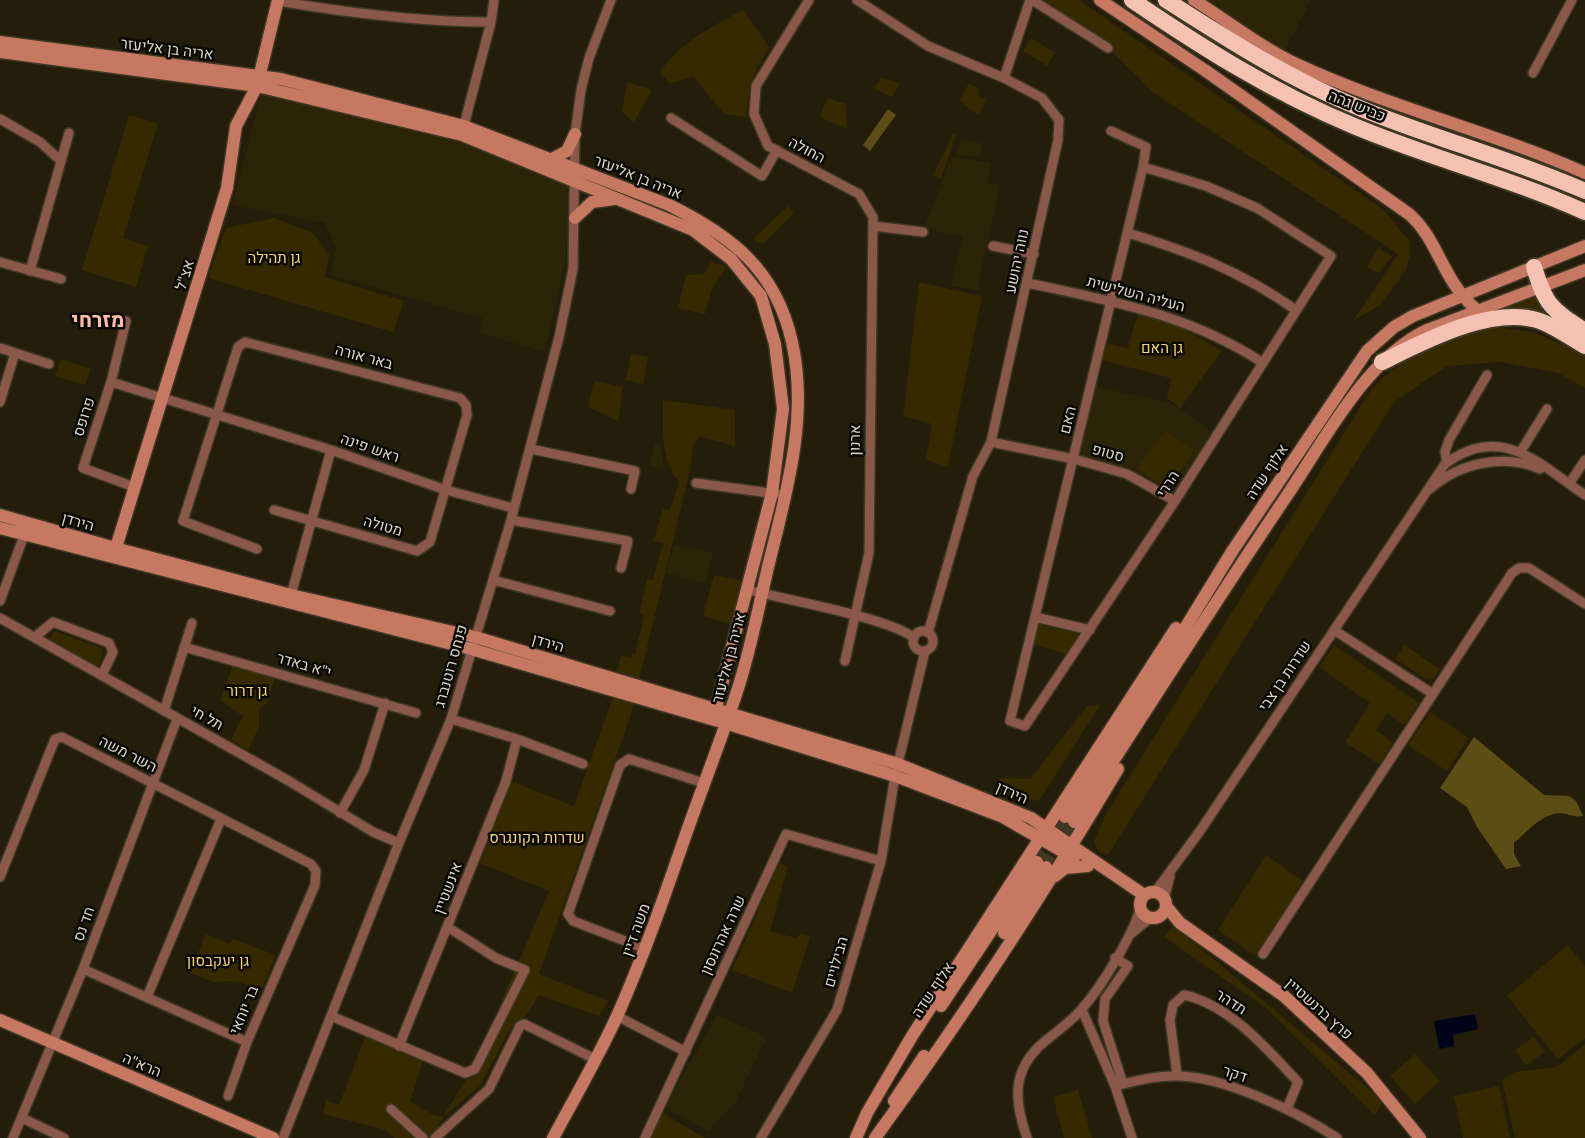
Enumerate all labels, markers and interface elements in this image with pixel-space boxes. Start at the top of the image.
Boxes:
street label: אריה בן אליעזר [120,34,214,64]
street label: כביש גהה [1326,86,1388,126]
street label: החולה [786,133,828,167]
street label: אריה בן אליעזר [591,151,685,203]
street label: נווה יהושע [1001,227,1033,295]
park label: גן תהילה [247,249,301,267]
street label: אצ"ל [172,258,198,292]
street label: העליה השלישית [1085,272,1187,316]
district label: מזרחי [72,307,124,333]
park label: גן האם [1141,339,1183,357]
street label: באר אורה [333,341,395,373]
street label: פרופס [69,395,99,439]
street label: האם [1056,404,1080,436]
street label: ארנון [846,424,864,456]
street label: ראש פינה [338,430,402,466]
street label: סטופ [1090,440,1126,466]
street label: אלוף שדה [1242,441,1292,503]
street label: הררי [1153,467,1183,501]
street label: הירדן [60,509,96,535]
street label: מטולה [361,512,405,540]
street label: אריה בן אליעזר [708,611,750,705]
street label: פנחס רוטנברג [431,623,471,709]
street label: הירדן [530,630,566,656]
street label: שדרות בן צבי [1255,637,1315,715]
street label: י"א באדר [274,649,334,681]
park label: גן דרור [227,682,267,700]
street label: תל חי [188,702,226,734]
street label: השר משה [96,732,160,776]
street label: הירדן [993,778,1031,808]
park label: שדרות הקונגרס [489,829,585,847]
street label: אינשטיין [430,860,466,916]
street label: שרה אהרונסון [697,892,749,978]
street label: משה דיין [618,901,654,959]
street label: חד נס [69,904,99,944]
street label: הבילויים [820,935,852,989]
park label: גן יעקבסון [187,952,249,970]
street label: אלוף שדה [908,959,958,1021]
street label: פרץ ברנשטיין [1282,974,1356,1044]
street label: בר יוחאי [226,983,262,1037]
street label: תדהר [1212,985,1250,1019]
street label: הרא"ה [120,1049,164,1081]
street label: דקר [1221,1062,1249,1086]

